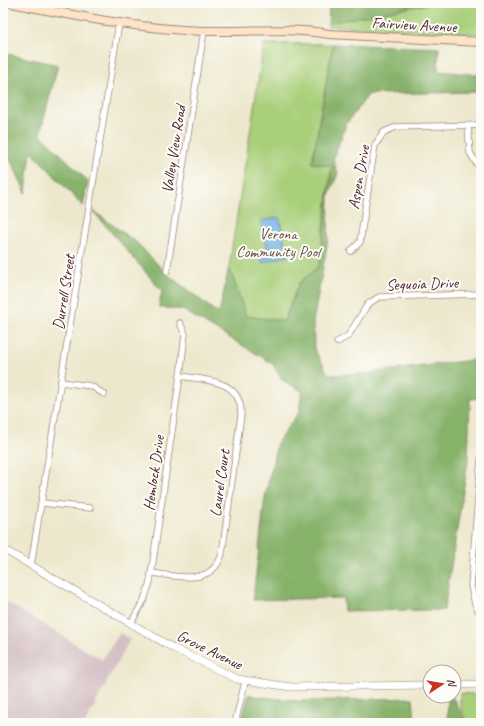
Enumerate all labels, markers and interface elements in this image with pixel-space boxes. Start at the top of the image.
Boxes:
street label: Fairview Avenue [371,13,459,37]
street label: Valley View Road [157,101,191,194]
street label: Aspen Drive [344,142,375,211]
park label: Verona Community Pool [236,224,323,262]
street label: Durrell Street [48,252,80,331]
street label: Sequoia Drive [386,273,460,295]
street label: Hemlock Drive [139,432,169,512]
street label: Laurel Court [205,447,235,518]
street label: Grove Avenue [174,626,247,675]
north arrow [422,664,462,704]
text: N [444,677,460,689]

